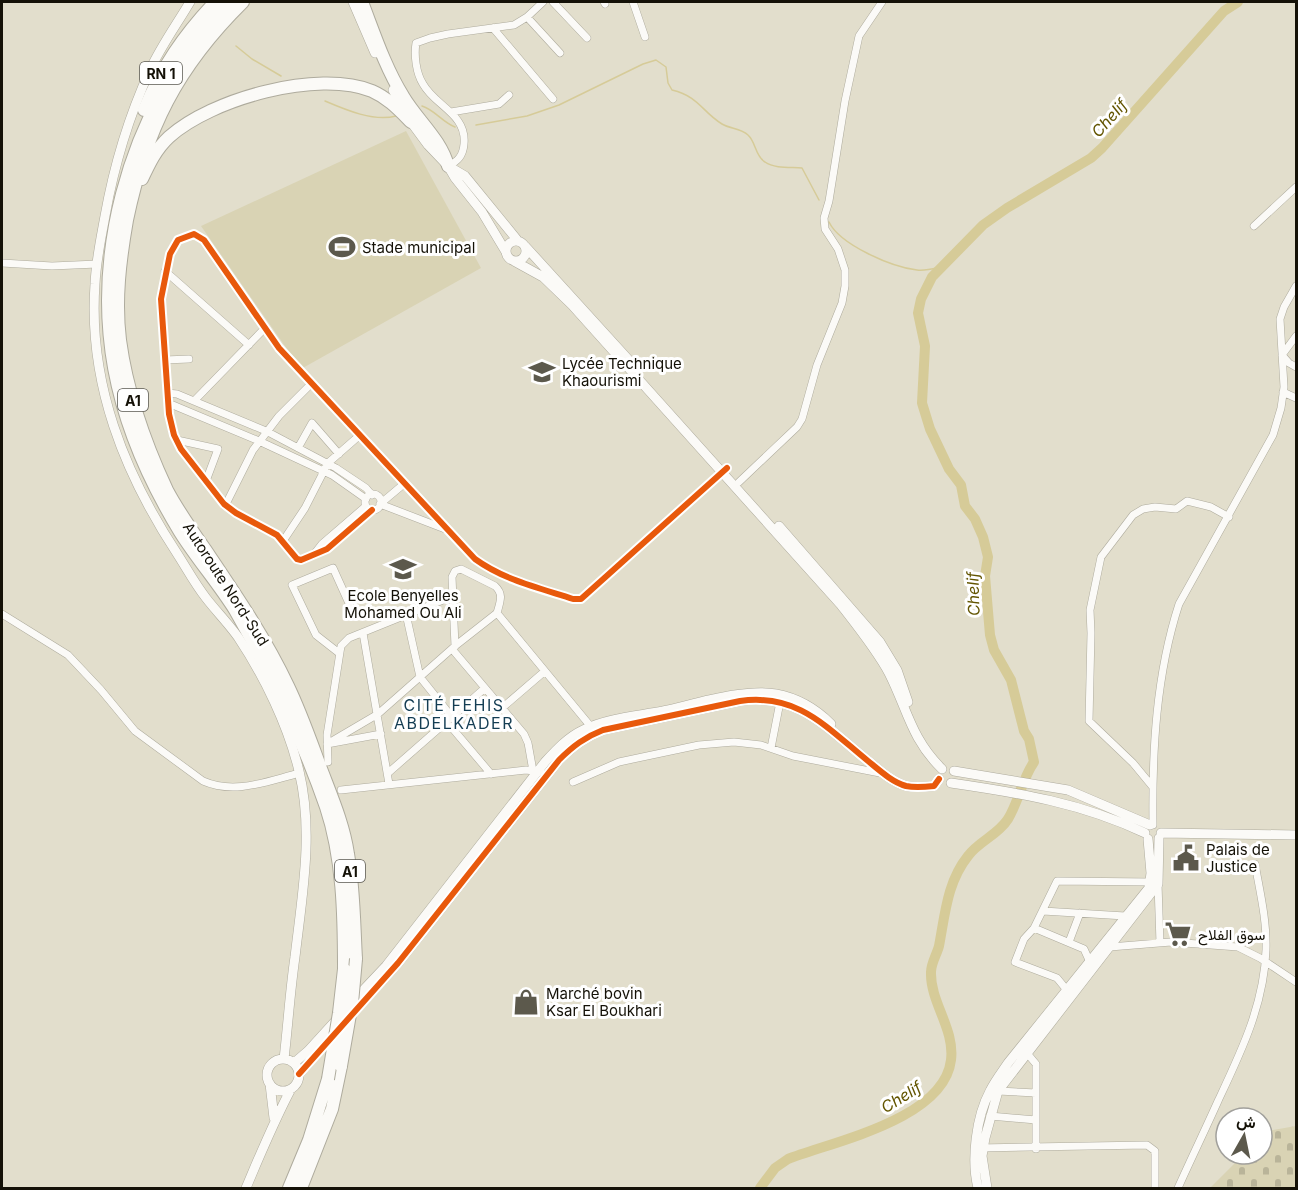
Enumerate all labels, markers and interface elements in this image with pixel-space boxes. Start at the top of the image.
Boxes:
road number: RN 1 [140,62,182,84]
water label: Chelif [1087,94,1132,141]
sports icon: Stade municipal [327,232,357,262]
place label: Stade municipal [362,238,475,257]
place label: Lycée Technique Khaourismi [562,354,682,390]
school or university icon: Lycée Technique Khaourismi [527,357,557,387]
road number: A1 [118,389,148,411]
street label: Autoroute Nord-Sud [179,519,273,649]
school or university icon: Ecole Benyelles Mohamed Ou Ali [388,554,418,584]
water label: Chelif [962,571,984,616]
place label: Ecole Benyelles Mohamed Ou Ali [344,586,462,622]
district label: CITÉ FEHIS ABDELKADER [394,695,514,733]
place label: Palais de Justice [1206,840,1270,876]
public building icon: Palais de Justice [1171,843,1201,873]
road number: A1 [335,860,365,882]
supermarket icon: سوق الفلاح [1163,919,1193,949]
place label: سوق الفلاح [1198,925,1266,946]
place label: Marché bovin Ksar El Boukhari [546,984,662,1020]
shop icon: Marché bovin Ksar El Boukhari [511,987,541,1017]
water label: Chelif [877,1076,926,1117]
north arrow [1214,1106,1274,1166]
text: ش [1235,1110,1257,1133]

